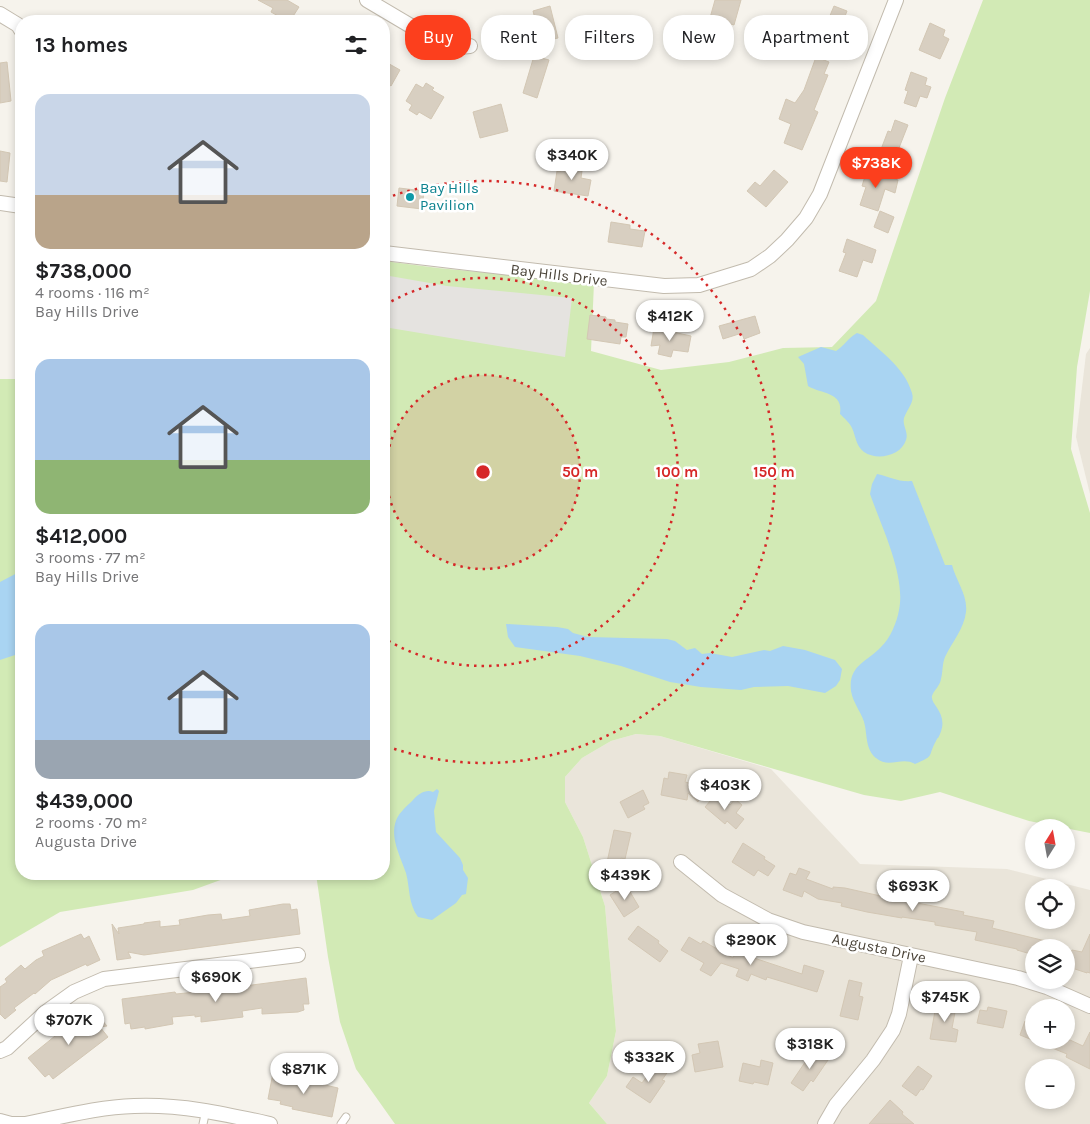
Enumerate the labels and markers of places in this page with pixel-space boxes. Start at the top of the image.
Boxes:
pin: $340K [537,138,607,181]
pin: $738K [841,146,911,189]
place label: Bay Hills Pavilion [420,179,479,214]
marker: Bay Hills Pavilion [404,191,416,203]
pin: $412K [635,300,705,342]
centre of rings [474,463,492,481]
pin: $403K [690,768,760,811]
pin: $439K [590,858,660,901]
pin: $693K [878,870,948,912]
pin: $290K [716,924,786,966]
pin: $690K [181,960,251,1003]
pin: $745K [910,980,980,1023]
pin: $707K [34,1004,104,1046]
pin: $318K [775,1028,845,1070]
pin: $332K [614,1040,684,1083]
pin: $871K [269,1052,339,1095]

